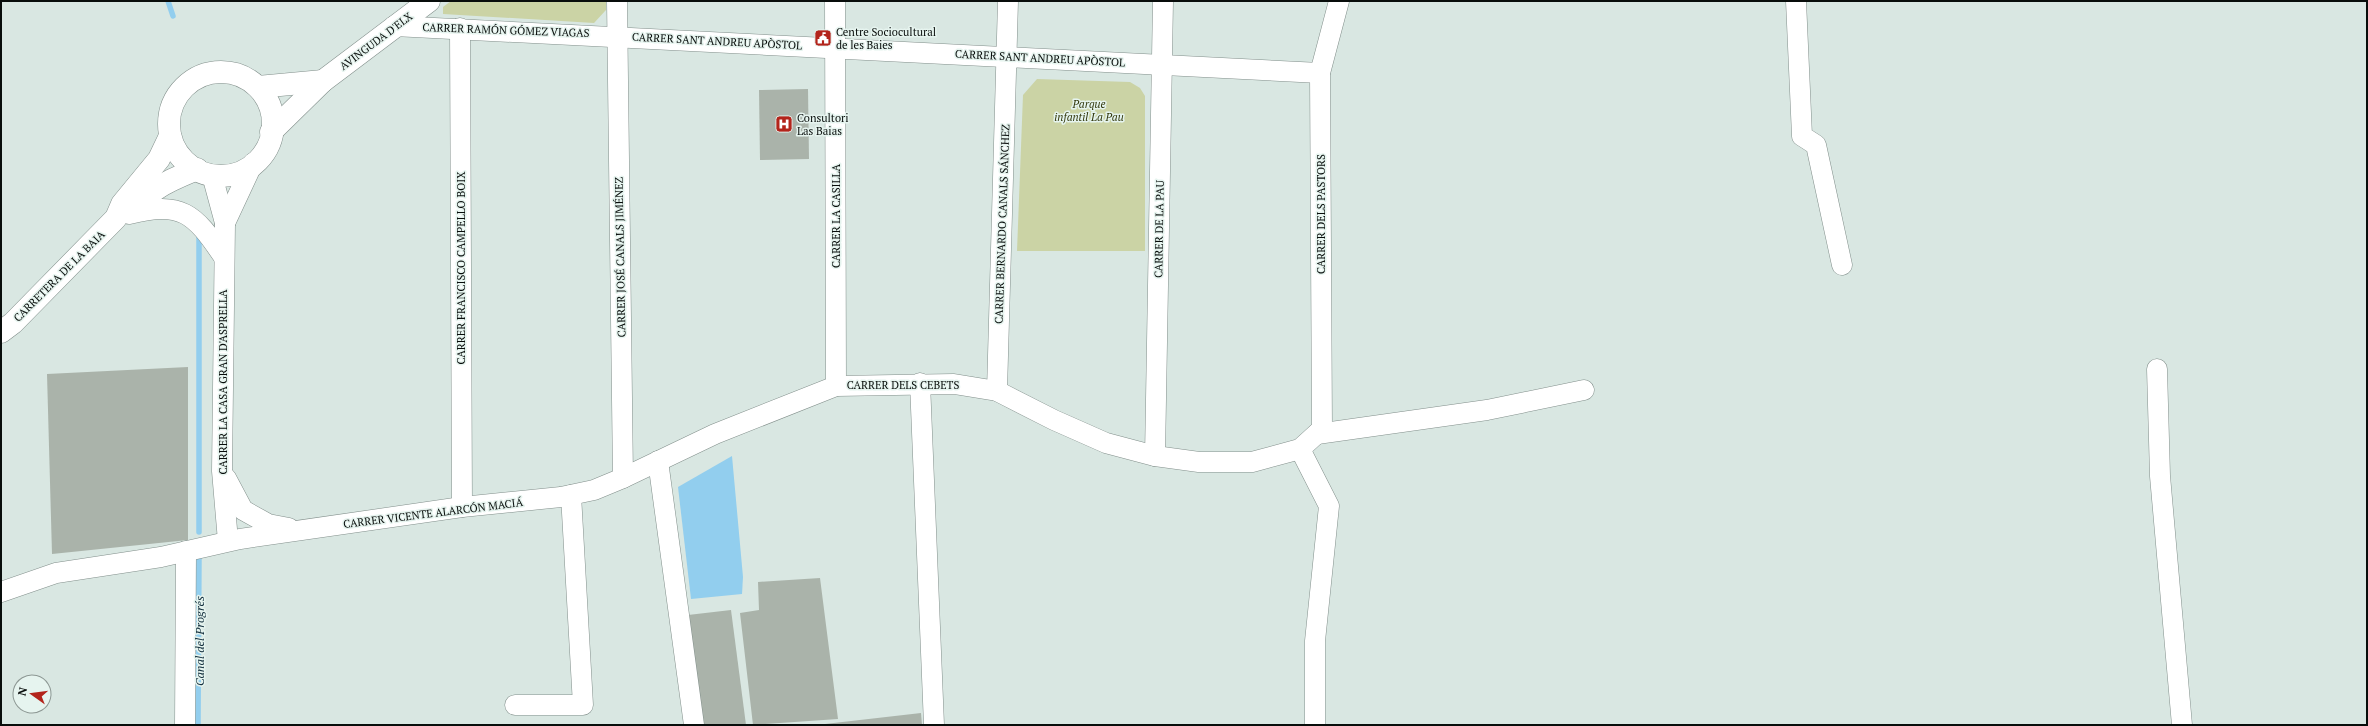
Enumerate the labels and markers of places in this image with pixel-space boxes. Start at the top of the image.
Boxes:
place label: Centre Sociocultural de les Baies [836,25,936,52]
public building icon: Centre Sociocultural de les Baies [813,28,833,48]
place label: Consultori Las Baias [797,111,849,138]
hospital icon: Consultori Las Baias [774,114,794,134]

